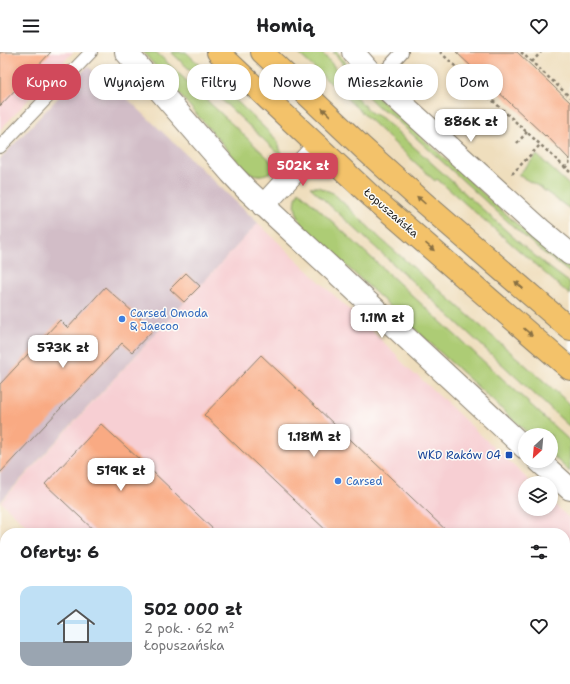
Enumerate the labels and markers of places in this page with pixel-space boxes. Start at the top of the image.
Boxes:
pin: 886K zł [434,109,508,143]
pin: 502K zł [266,153,340,187]
pin: 1.1M zł [345,305,419,339]
place label: Carsed Omoda & Jaecoo [130,306,208,334]
marker: Carsed Omoda & Jaecoo [117,314,127,324]
pin: 573K zł [26,335,100,369]
pin: 1.18M zł [273,424,355,458]
place label: WKD Raków 04 [418,448,501,463]
marker: WKD Raków 04 [504,450,514,460]
pin: 519K zł [84,458,158,492]
place label: Carsed [346,474,382,489]
marker: Carsed [333,476,343,486]

